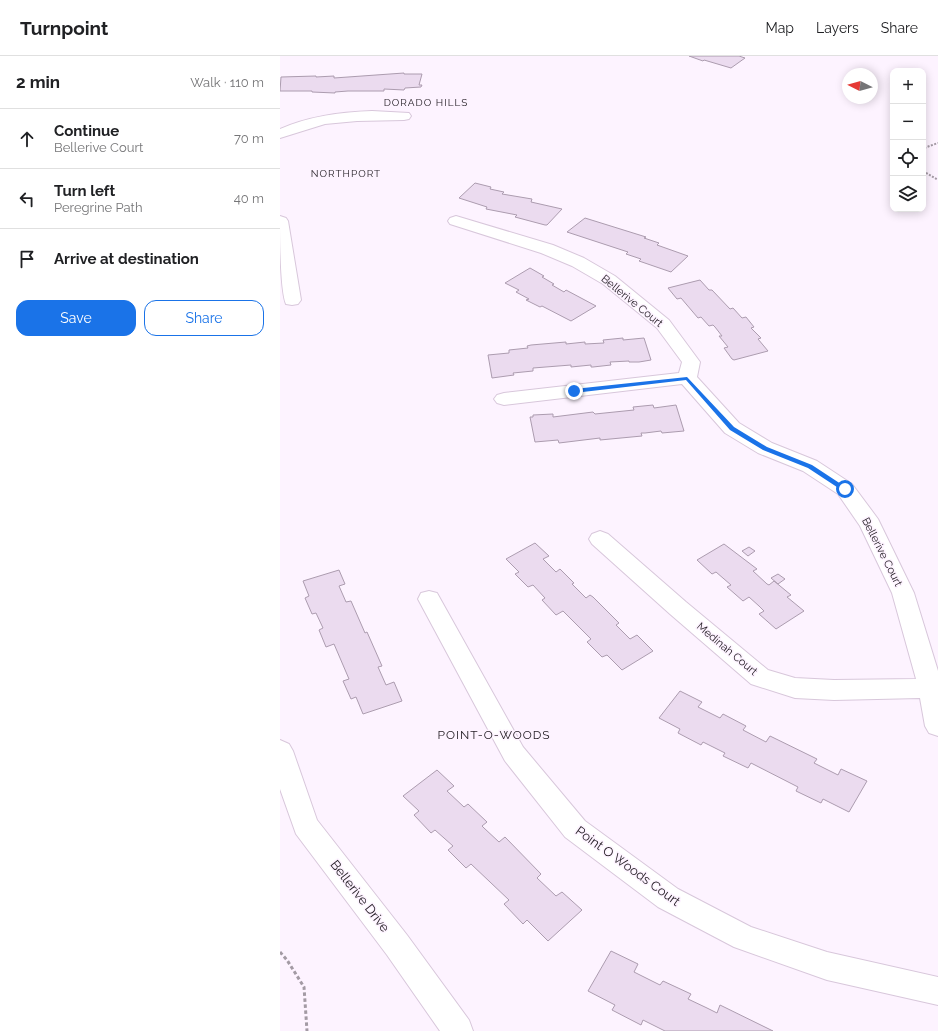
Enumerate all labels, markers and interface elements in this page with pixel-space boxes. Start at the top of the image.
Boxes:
text: Turnpoint [20,17,108,39]
text: Map [766,20,794,36]
text: Layers [816,20,859,36]
text: Share [881,20,918,36]
north arrow [842,68,878,104]
map controls [890,68,926,212]
button: + [890,68,926,104]
text: 2 min [16,72,60,92]
text: Walk · 110 m [190,75,264,90]
district label: DORADO HILLS [384,97,468,108]
button: − [890,104,926,140]
text: Continue [54,122,119,140]
icon: ahead [16,128,38,150]
text: 70 m [234,131,264,146]
text: Bellerive Court [54,140,143,155]
button: locate [890,140,926,176]
district label: NORTHPORT [311,168,381,179]
button: layers [890,176,926,212]
text: Turn left [54,182,115,200]
icon: left [16,188,38,210]
text: 40 m [234,191,264,206]
text: Peregrine Path [54,200,143,215]
icon: arrive [16,248,38,270]
text: Arrive at destination [54,250,199,268]
street label: Bellerive Court [599,272,666,330]
button: Save [16,300,136,336]
button: Share [144,300,264,336]
route end [565,382,583,400]
route start [836,480,854,498]
street label: Bellerive Court [859,515,905,589]
street label: Medinah Court [694,620,760,678]
district label: POINT-O-WOODS [437,728,551,742]
street label: Point O Woods Court [573,823,684,909]
street label: Bellerive Drive [327,857,393,935]

